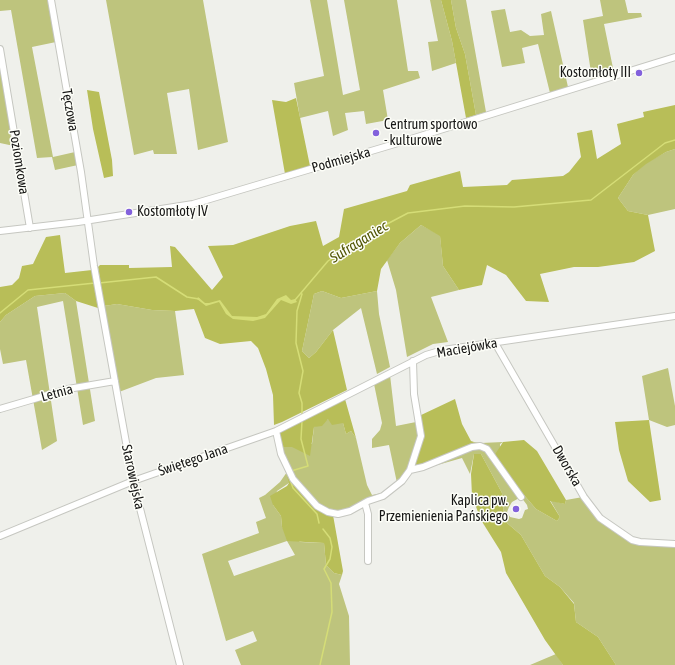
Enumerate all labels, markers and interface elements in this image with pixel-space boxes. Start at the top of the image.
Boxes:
place label: Kostomłoty III [560,65,631,81]
marker: Kostomłoty III [634,68,644,78]
street label: Tęczowa [58,87,82,133]
place label: Centrum sportowo - kulturowe [384,117,478,150]
marker: Centrum sportowo - kulturowe [371,128,381,138]
street label: Poziomkowa [6,129,32,195]
street label: Podmiejska [310,144,372,176]
place label: Kostomłoty IV [137,204,208,220]
marker: Kostomłoty IV [124,207,134,217]
water label: Sufraganiec [327,217,391,267]
street label: Maciejówka [435,334,499,362]
street label: Letnia [39,381,75,405]
street label: Świętego Jana [156,440,230,480]
street label: Starowiejska [118,443,148,511]
street label: Dworska [549,443,585,489]
place label: Kaplica pw. Przemienienia Pańskiego [379,493,508,526]
marker: Kaplica pw. Przemienienia Pańskiego [511,504,521,514]

